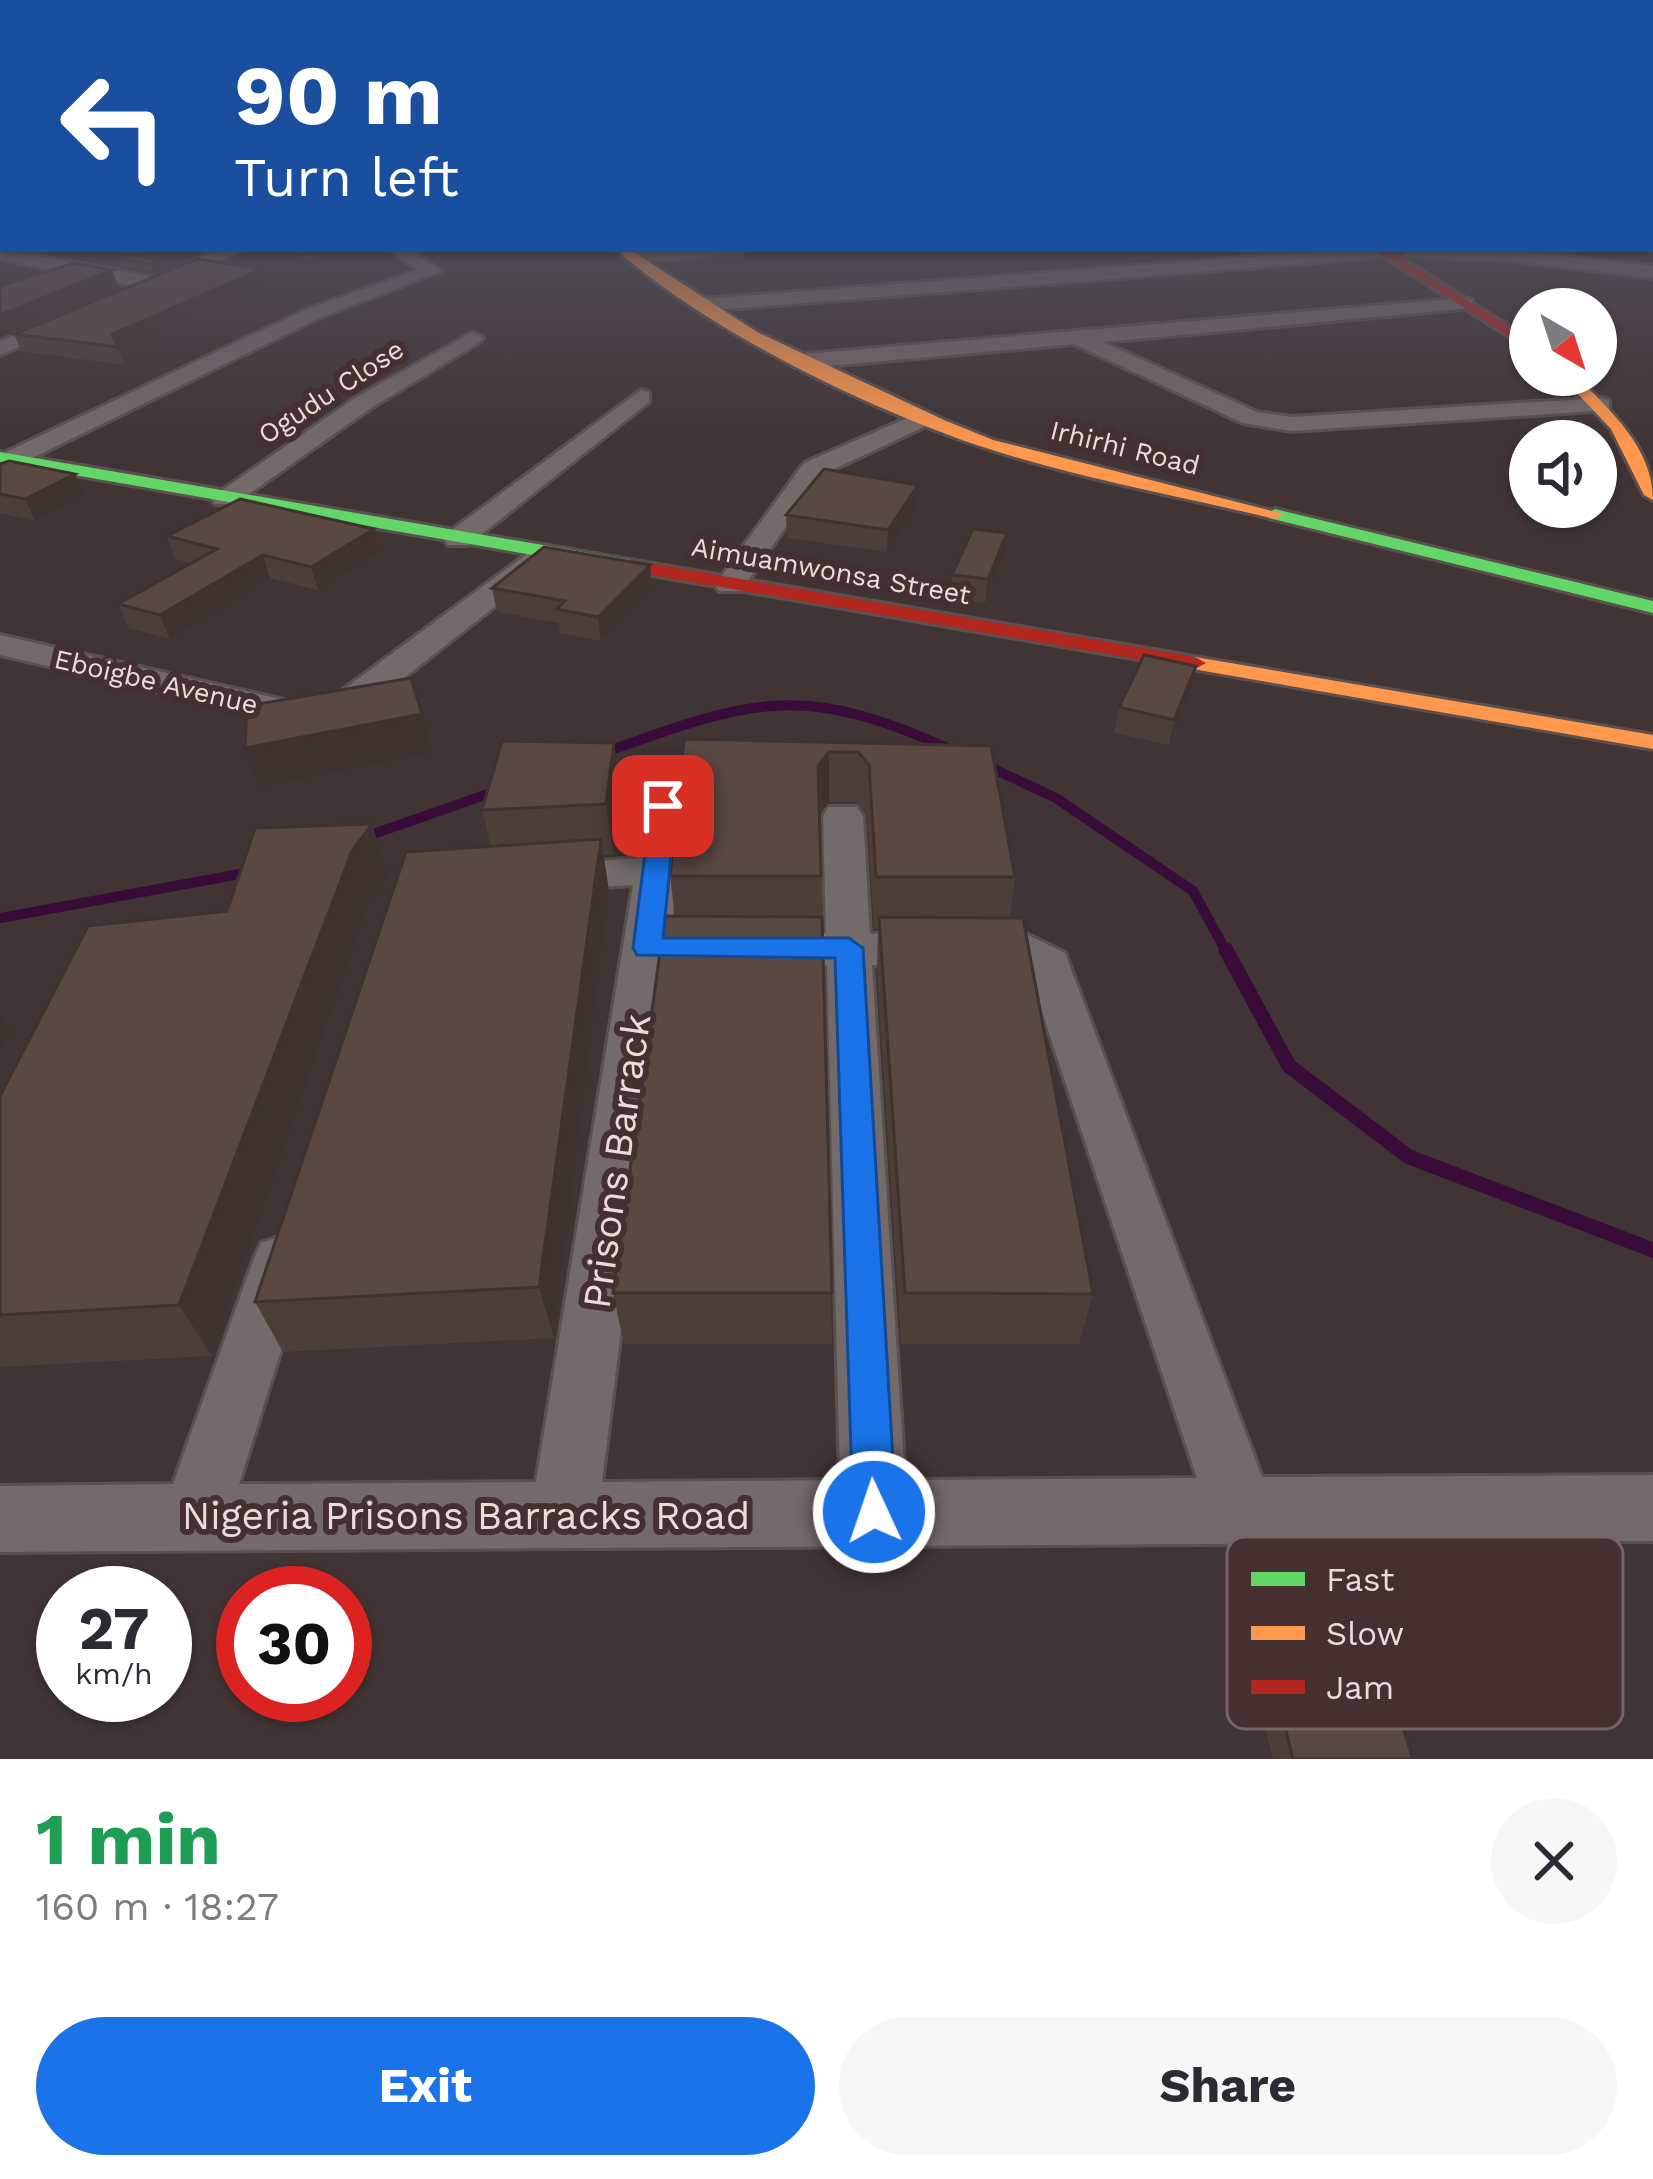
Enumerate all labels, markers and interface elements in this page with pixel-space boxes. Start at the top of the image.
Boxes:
text: 90 m [234,46,443,144]
icon: left [36,48,192,204]
text: Turn left [234,146,459,209]
north arrow [1509,288,1617,396]
map controls [1509,288,1617,528]
street label: Ogudu Close [252,333,410,451]
street label: Irhirhi Road [1047,414,1203,482]
button: sound [1509,420,1617,528]
street label: Aimuamwonsa Street [689,531,973,611]
street label: Eboigbe Avenue [51,643,261,721]
pin [612,755,714,857]
icon: arrive [630,773,696,839]
street label: Prisons Barrack [574,1011,659,1311]
position arrow [811,1449,937,1575]
street label: Nigeria Prisons Barracks Road [182,1493,750,1538]
legend [1227,1537,1623,1729]
text: Fast [1326,1560,1395,1599]
speed limit sign: 30 [216,1566,372,1722]
text: 27 [78,1593,150,1664]
text: Slow [1326,1614,1404,1653]
text: km/h [75,1656,153,1691]
text: Jam [1326,1668,1394,1707]
text: 1 min [36,1797,221,1881]
button: close [1491,1798,1617,1924]
text: 160 m · 18:27 [36,1884,279,1929]
button: Exit [36,2017,815,2155]
button: Share [839,2017,1617,2155]

